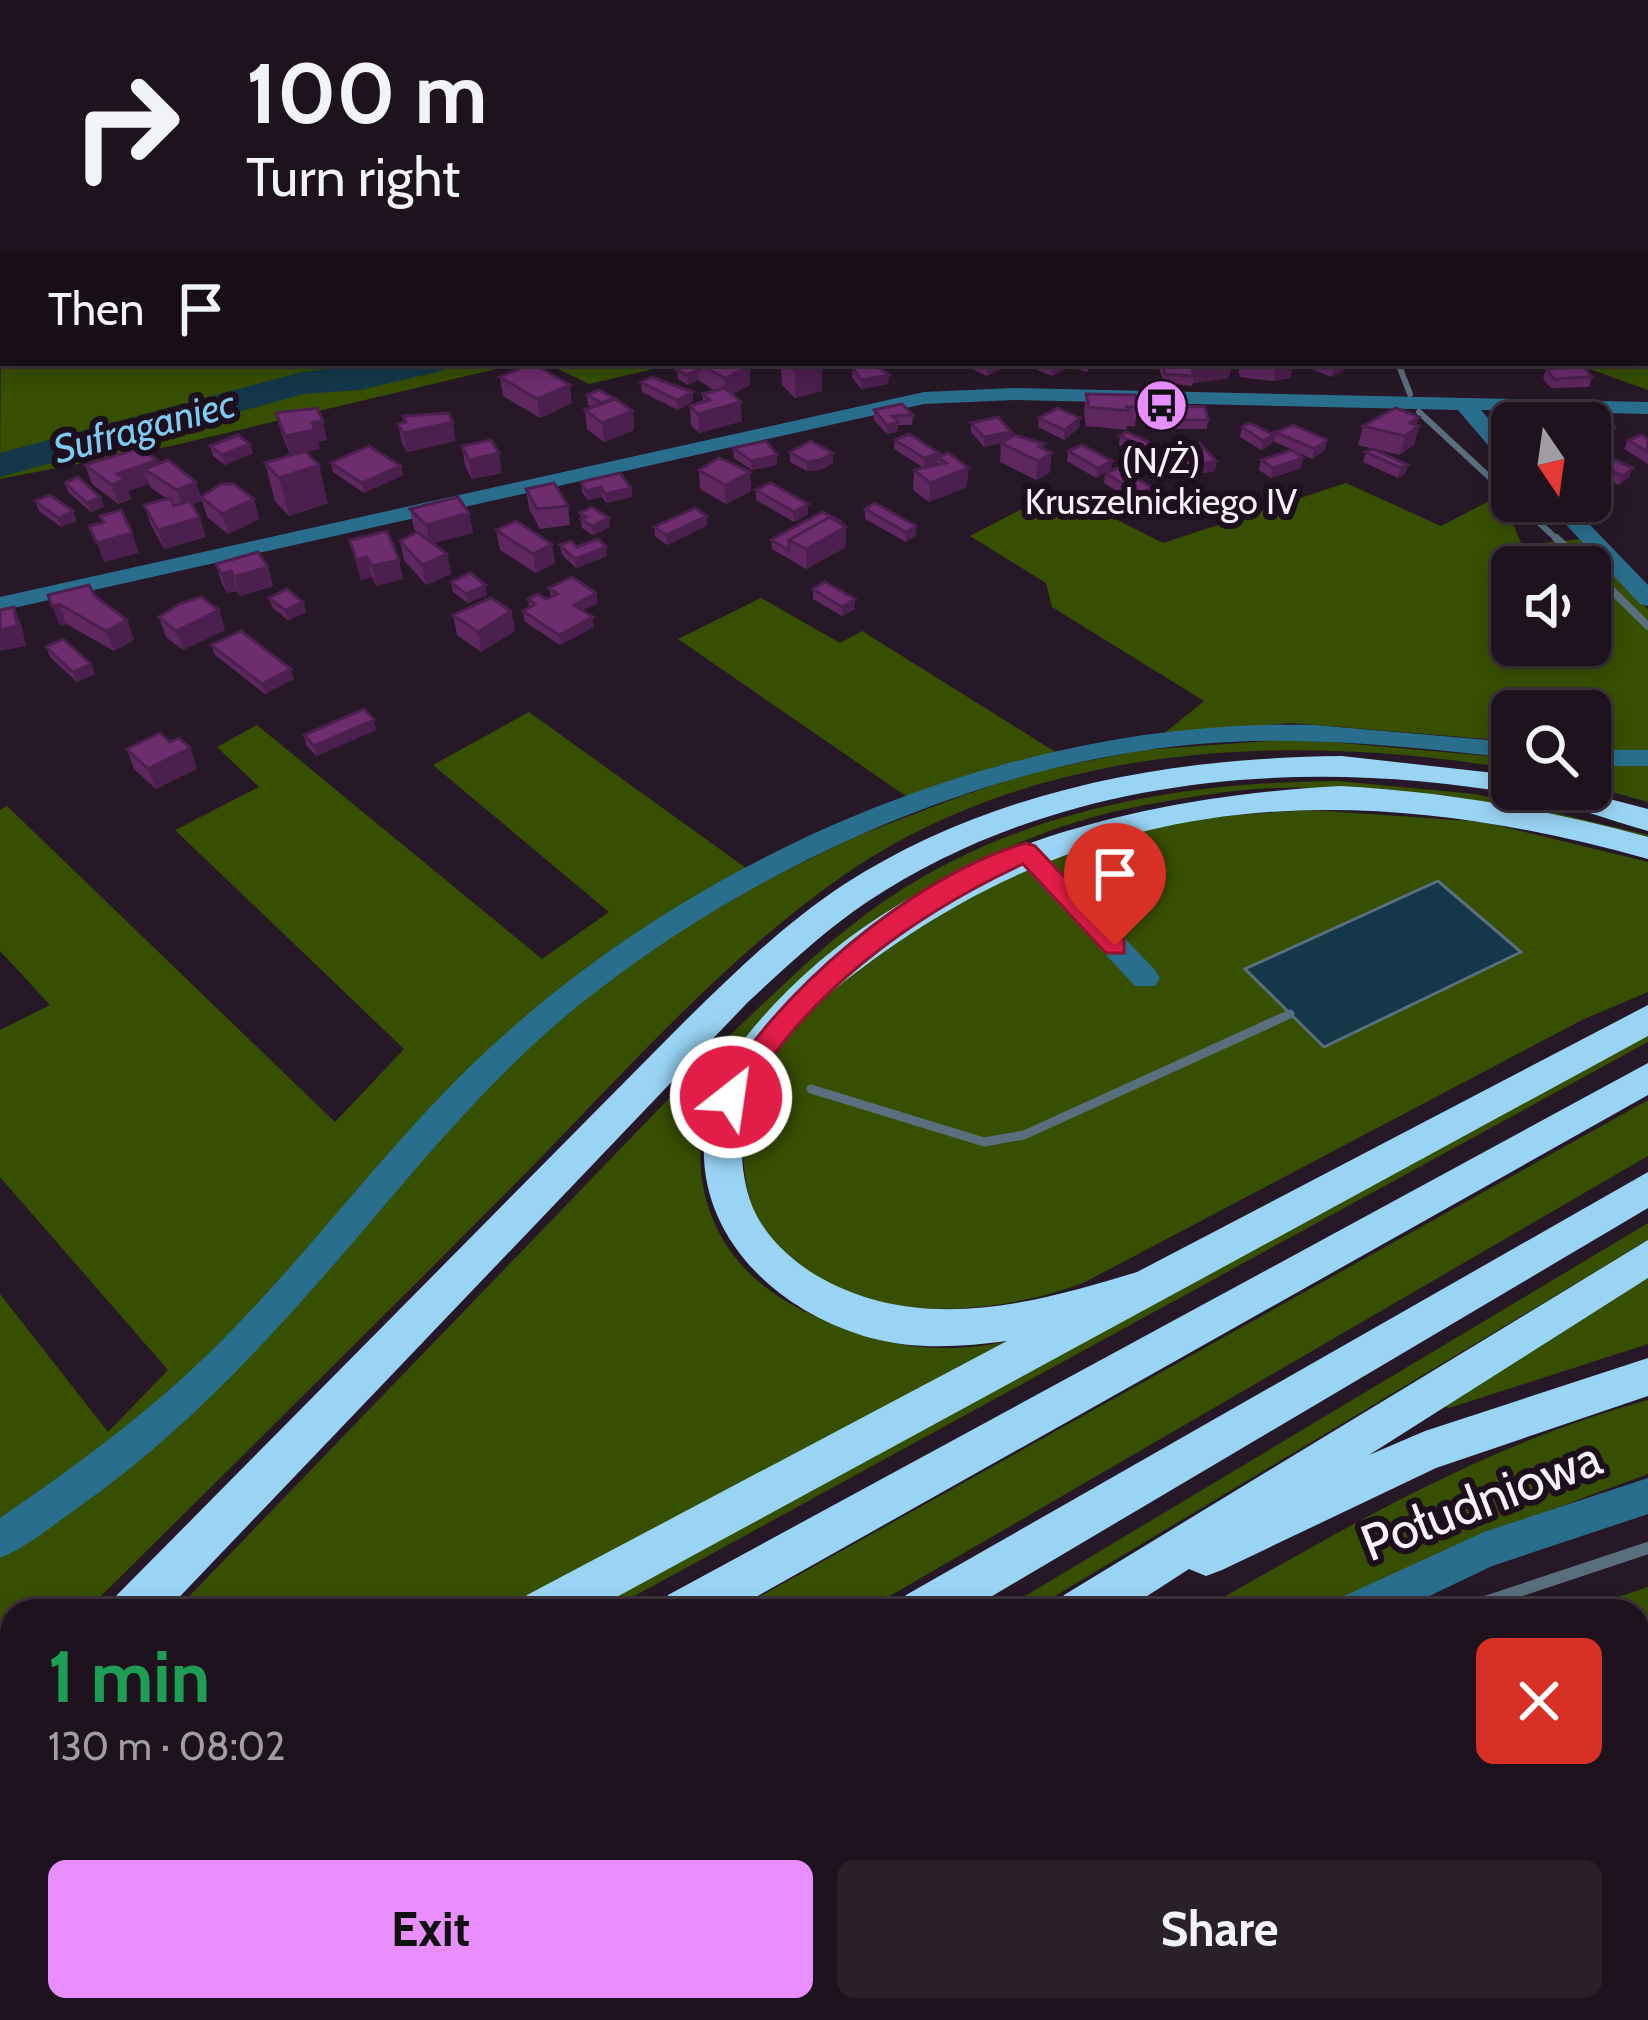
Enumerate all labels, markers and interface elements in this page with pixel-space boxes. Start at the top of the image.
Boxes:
text: 100 m [246,42,488,144]
icon: right [48,48,204,204]
text: Turn right [246,144,460,210]
icon: arrive [168,276,234,342]
text: Then [48,282,144,336]
bus stop icon: (N/Ż) Kruszelnickiego IV [1133,377,1189,433]
water label: Sufraganiec [48,379,241,473]
north arrow [1491,402,1611,522]
map controls [1491,402,1611,810]
place label: (N/Ż) Kruszelnickiego IV [1025,438,1297,523]
button: sound [1491,546,1611,666]
button: search [1491,690,1611,810]
pin [1064,823,1166,946]
icon: arrive [1082,841,1148,907]
position arrow [668,1034,794,1160]
street label: Południowa [1352,1426,1610,1574]
text: 1 min [48,1633,210,1720]
button: close [1476,1638,1602,1764]
text: 130 m · 08:02 [48,1722,285,1770]
button: Exit [48,1860,813,1998]
button: Share [837,1860,1602,1998]

